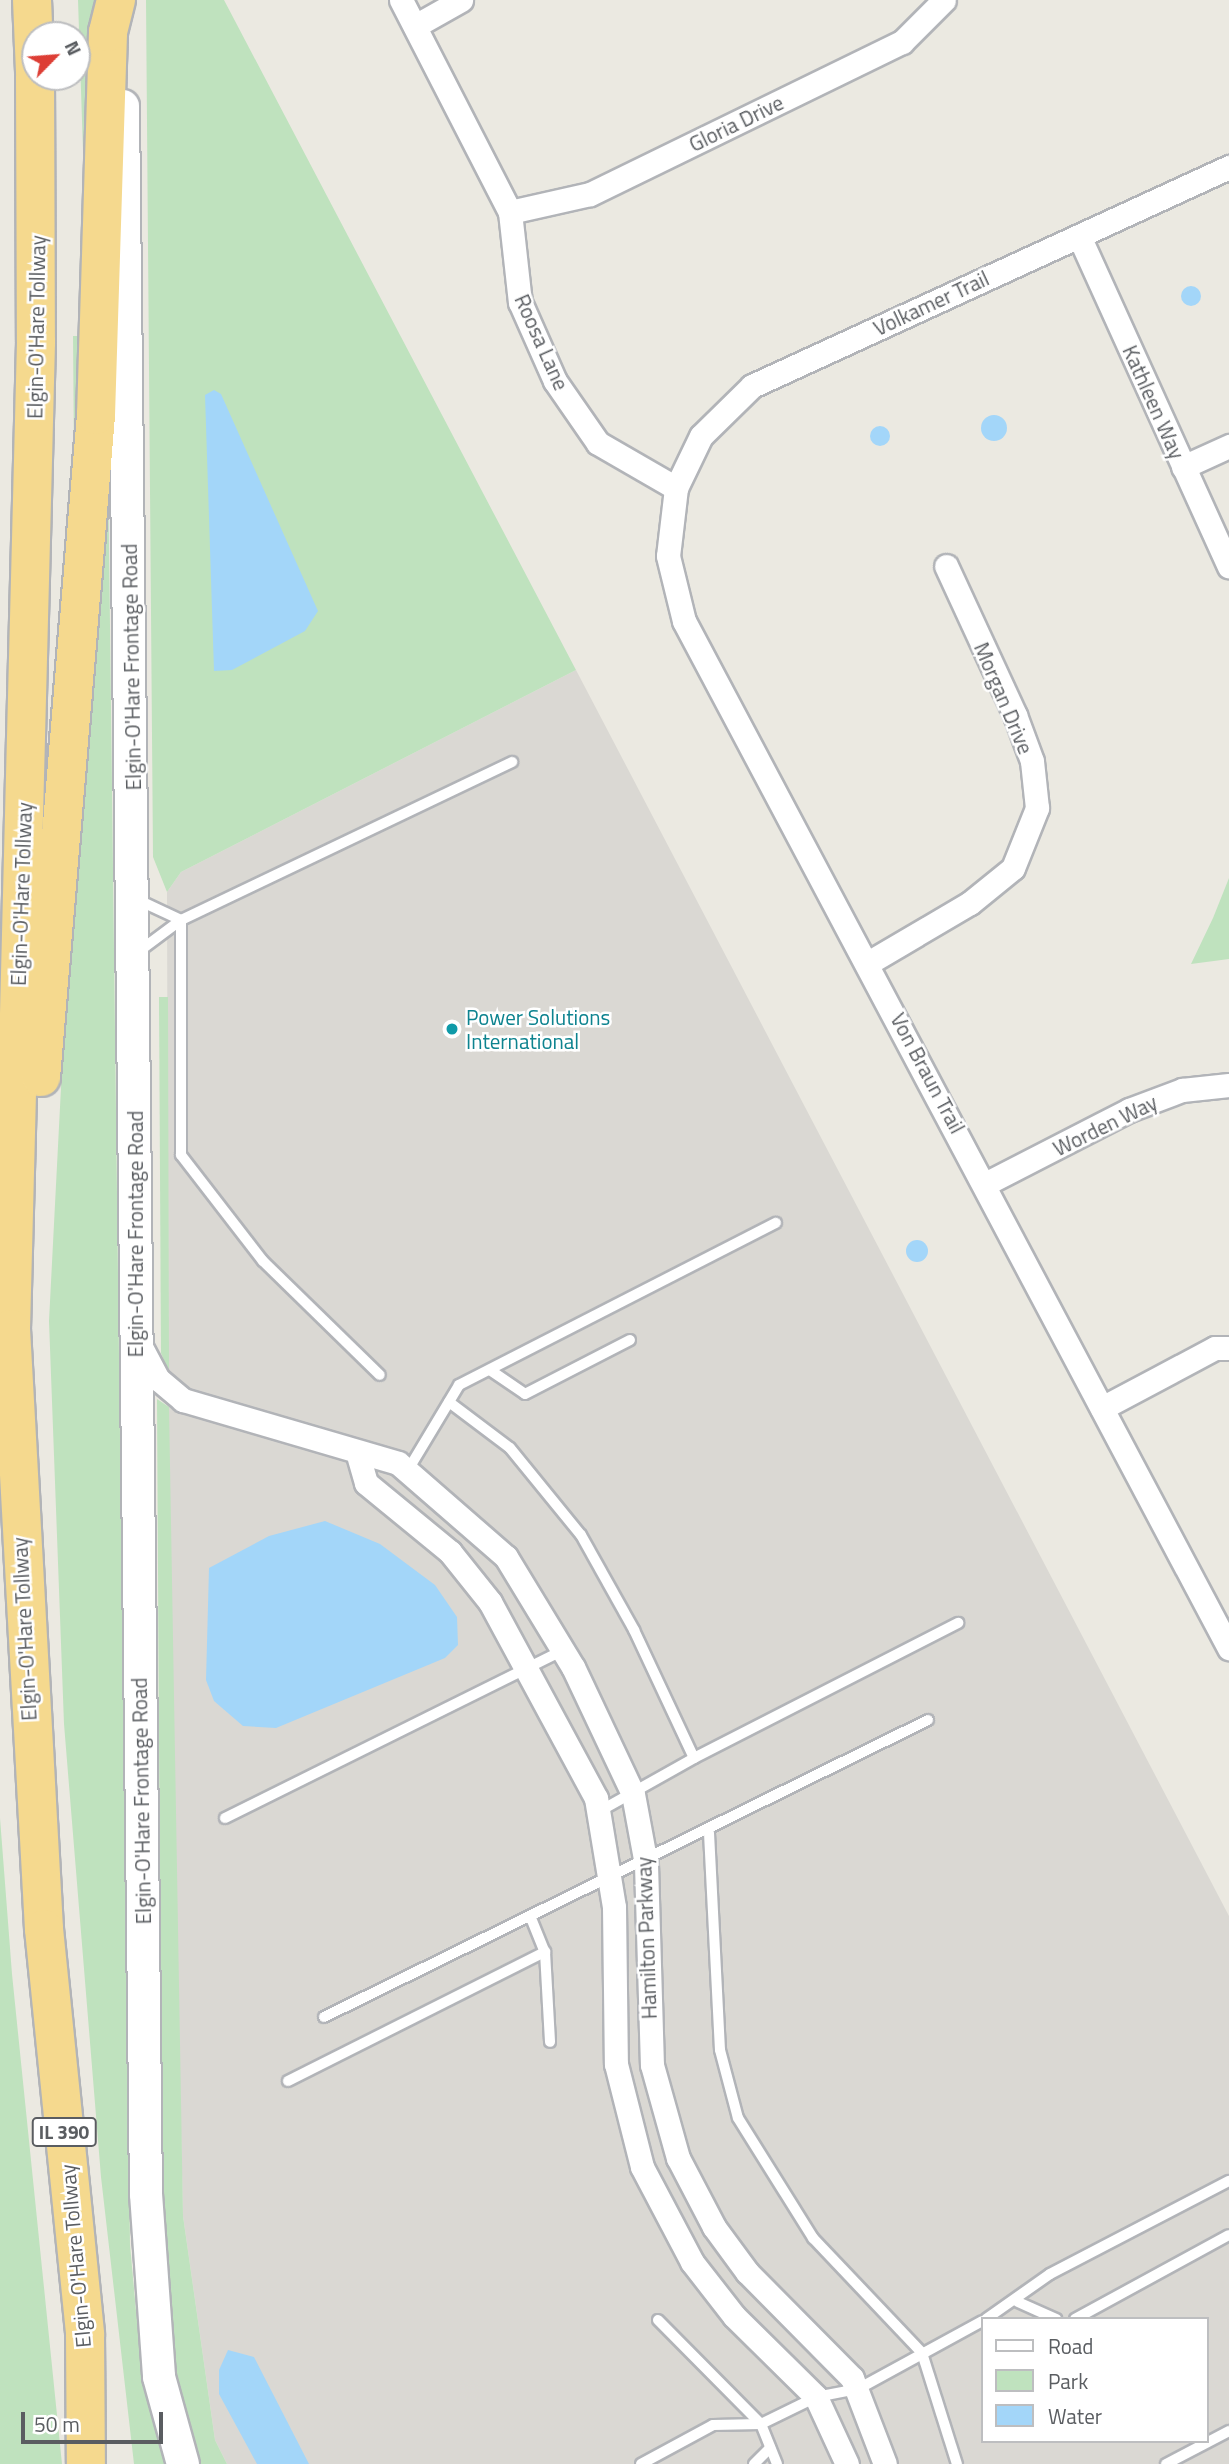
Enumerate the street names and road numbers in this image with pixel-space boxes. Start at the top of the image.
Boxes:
street label: Gloria Drive [685,89,787,157]
street label: Elgin-O'Hare Tollway [22,235,50,419]
street label: Volkamer Trail [869,265,993,341]
street label: Roosa Lane [510,290,574,394]
street label: Kathleen Way [1118,341,1190,463]
street label: Elgin-O'Hare Frontage Road [116,543,146,791]
street label: Morgan Drive [969,638,1039,758]
street label: Elgin-O'Hare Tollway [5,802,37,986]
street label: Von Braun Trail [886,1008,970,1138]
street label: Worden Way [1049,1089,1161,1161]
street label: Elgin-O'Hare Frontage Road [122,1111,148,1357]
street label: Elgin-O'Hare Tollway [7,1537,41,1721]
street label: Elgin-O'Hare Frontage Road [126,1677,156,1925]
street label: Hamilton Parkway [631,1856,661,2020]
road number: IL 390 [31,2116,97,2148]
street label: Elgin-O'Hare Tollway [54,2163,96,2349]

